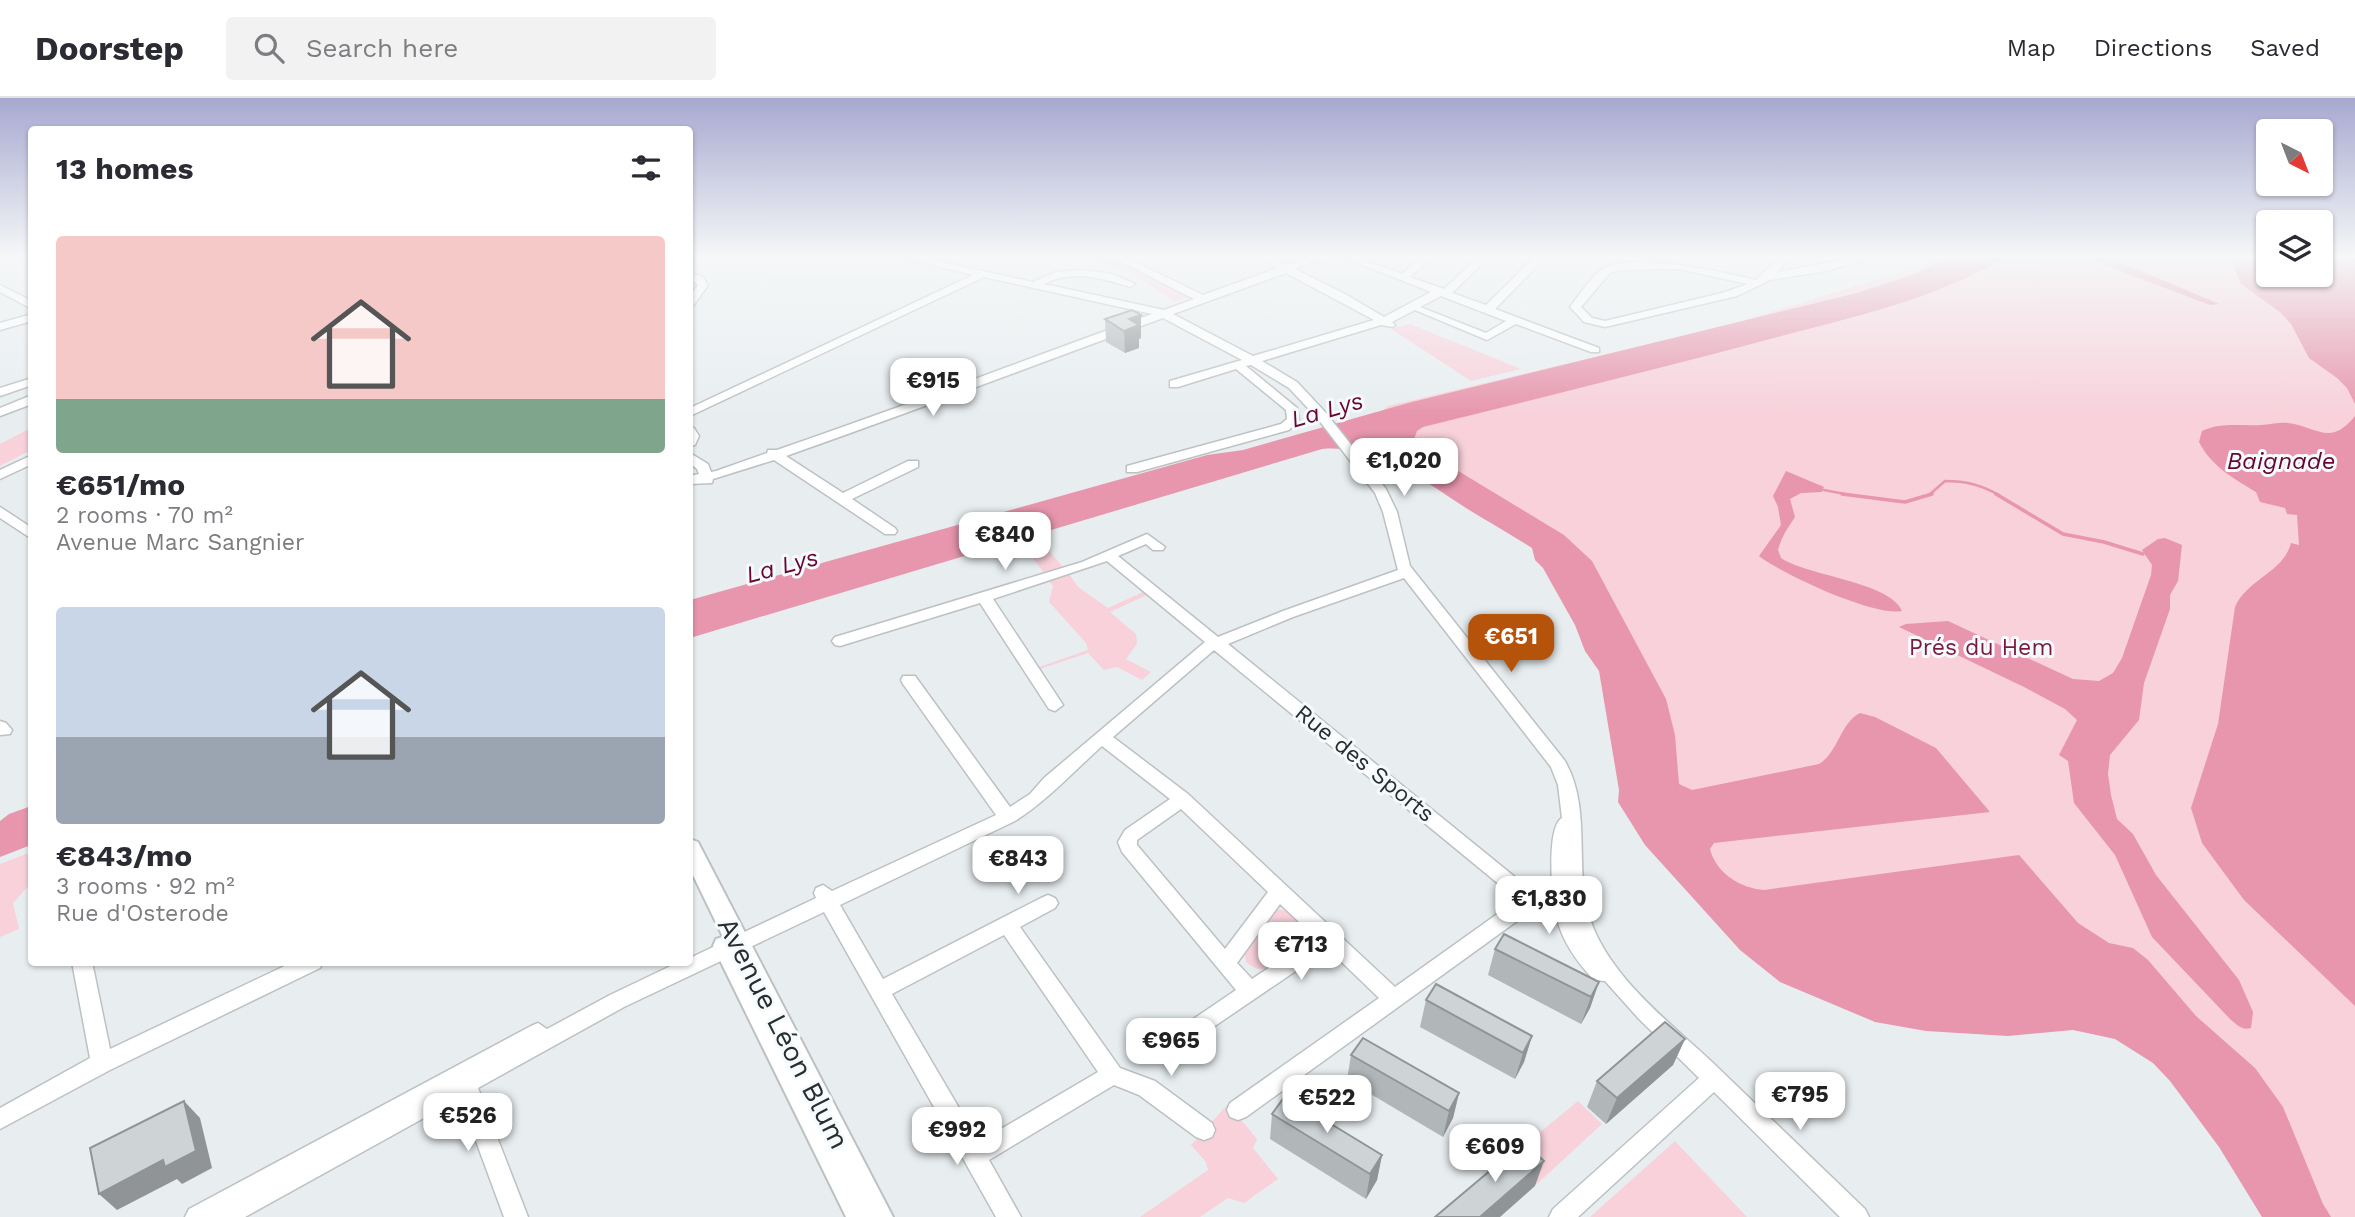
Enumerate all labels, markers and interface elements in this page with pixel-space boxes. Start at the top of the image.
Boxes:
search box [226,17,716,80]
text: Doorstep [35,29,184,68]
icon: search [250,29,288,67]
text: Search here [306,33,458,63]
text: Map [2007,34,2056,62]
text: Directions [2094,34,2212,62]
text: Saved [2250,34,2320,62]
north arrow [2256,119,2333,196]
map controls [2256,119,2333,287]
icon: filters [627,149,665,187]
text: 13 homes [56,151,193,186]
button: layers [2256,210,2333,287]
icon: home [298,281,424,407]
pin: €915 [892,358,974,418]
text: €915 [906,367,960,394]
water label: La Lys [1288,386,1366,434]
pin: €1,020 [1347,438,1461,498]
text: €1,020 [1366,447,1442,474]
water label: Baignade [2227,447,2335,475]
text: €651/mo [56,467,185,502]
text: 2 rooms · 70 m² [56,502,233,529]
pin: €840 [964,512,1046,572]
text: €840 [975,521,1035,548]
text: Avenue Marc Sangnier [56,529,304,556]
water label: La Lys [743,543,821,589]
pin: €651 [1470,614,1552,674]
text: €651 [1484,623,1538,650]
park label: Prés du Hem [1909,634,2053,661]
icon: home [298,652,424,778]
street label: Rue des Sports [1290,699,1440,828]
pin: €843 [977,836,1059,896]
text: €843/mo [56,838,192,873]
text: €843 [988,845,1048,872]
text: 3 rooms · 92 m² [56,873,235,900]
pin: €1,830 [1492,876,1606,936]
text: €1,830 [1511,885,1587,912]
text: Rue d'Osterode [56,900,229,927]
street label: Avenue Léon Blum [711,912,856,1155]
pin: €713 [1260,922,1342,982]
text: €713 [1274,931,1328,958]
pin: €965 [1130,1018,1212,1078]
text: €965 [1142,1027,1200,1054]
pin: €795 [1759,1072,1841,1132]
pin: €522 [1286,1076,1368,1135]
text: €795 [1771,1081,1829,1108]
text: €522 [1299,1084,1355,1111]
pin: €526 [427,1094,509,1153]
text: €526 [439,1102,497,1129]
pin: €992 [916,1108,998,1167]
text: €992 [928,1116,986,1143]
pin: €609 [1454,1124,1536,1184]
text: €609 [1465,1133,1525,1160]

